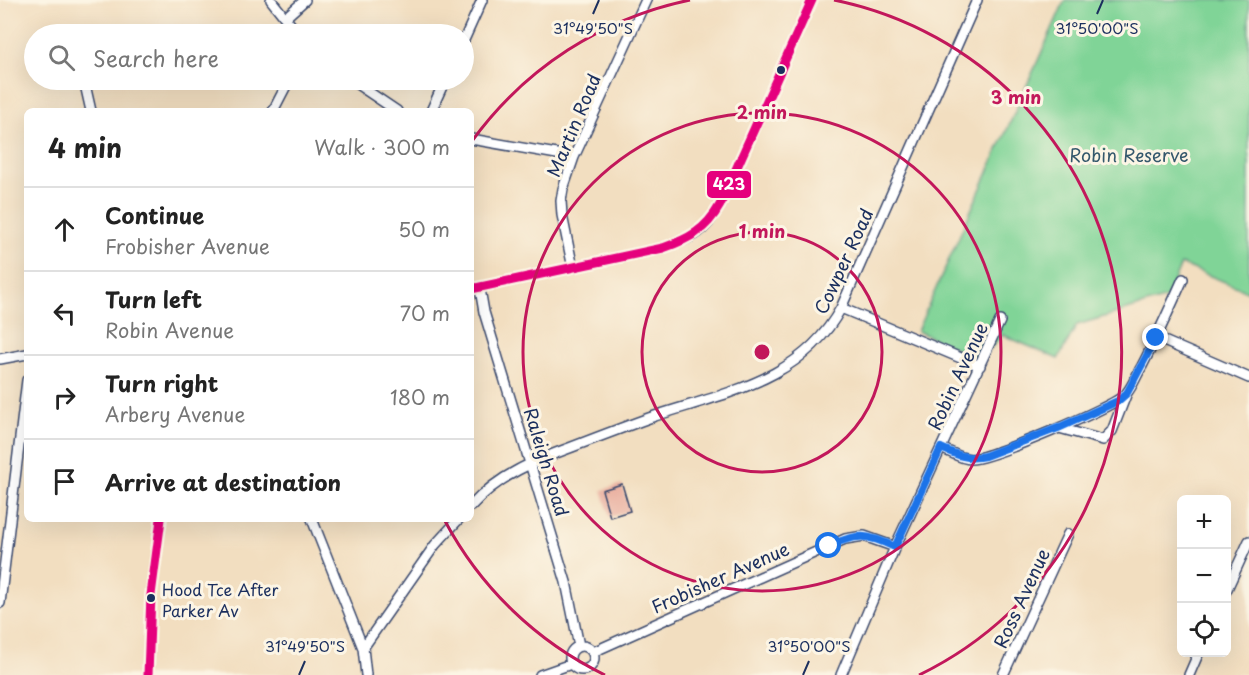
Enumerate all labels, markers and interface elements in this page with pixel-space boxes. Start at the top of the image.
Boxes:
text: 31°49'50"S [553,16,633,39]
text: 31°50'00"S [1055,16,1139,39]
search box [24,24,474,90]
icon: search [45,41,78,74]
text: Search here [93,41,219,74]
unlabelled marker [775,64,787,76]
street label: Martin Road [539,69,607,181]
text: 3 min [991,83,1041,110]
text: 2 min [737,98,787,125]
text: 4 min [48,128,122,167]
text: Walk · 300 m [314,132,450,162]
park label: Robin Reserve [1069,141,1189,168]
line badge: 423 [706,170,752,199]
text: 423 [713,171,745,195]
text: Continue [105,198,204,231]
street label: Cowper Road [807,204,879,318]
icon: ahead [48,213,81,246]
text: 50 m [398,214,450,244]
text: 1 min [739,217,785,244]
text: Frobisher Avenue [105,231,270,261]
text: Turn left [105,282,202,315]
icon: left [48,297,81,330]
text: 70 m [400,298,450,328]
text: Robin Avenue [105,315,234,345]
street label: Robin Avenue [920,317,994,434]
route end [1142,324,1168,350]
centre of rings [752,342,772,362]
text: Turn right [105,366,218,399]
icon: right [48,381,81,414]
text: 180 m [390,382,450,412]
text: Arbery Avenue [105,399,245,429]
street label: Raleigh Road [518,404,576,520]
icon: arrive [48,465,81,498]
text: Arrive at destination [105,465,341,498]
map controls [1177,495,1231,657]
button: + [1177,495,1231,549]
route start [815,532,841,558]
street label: Frobisher Avenue [647,534,793,620]
street label: Ross Avenue [986,544,1056,652]
button: − [1177,549,1231,603]
place label: Hood Tce After Parker Av [162,577,278,622]
marker: Hood Tce After Parker Av [145,592,157,604]
button: locate [1177,603,1231,657]
text: 31°49'50"S [265,634,345,657]
text: 31°50'00"S [767,634,851,657]

